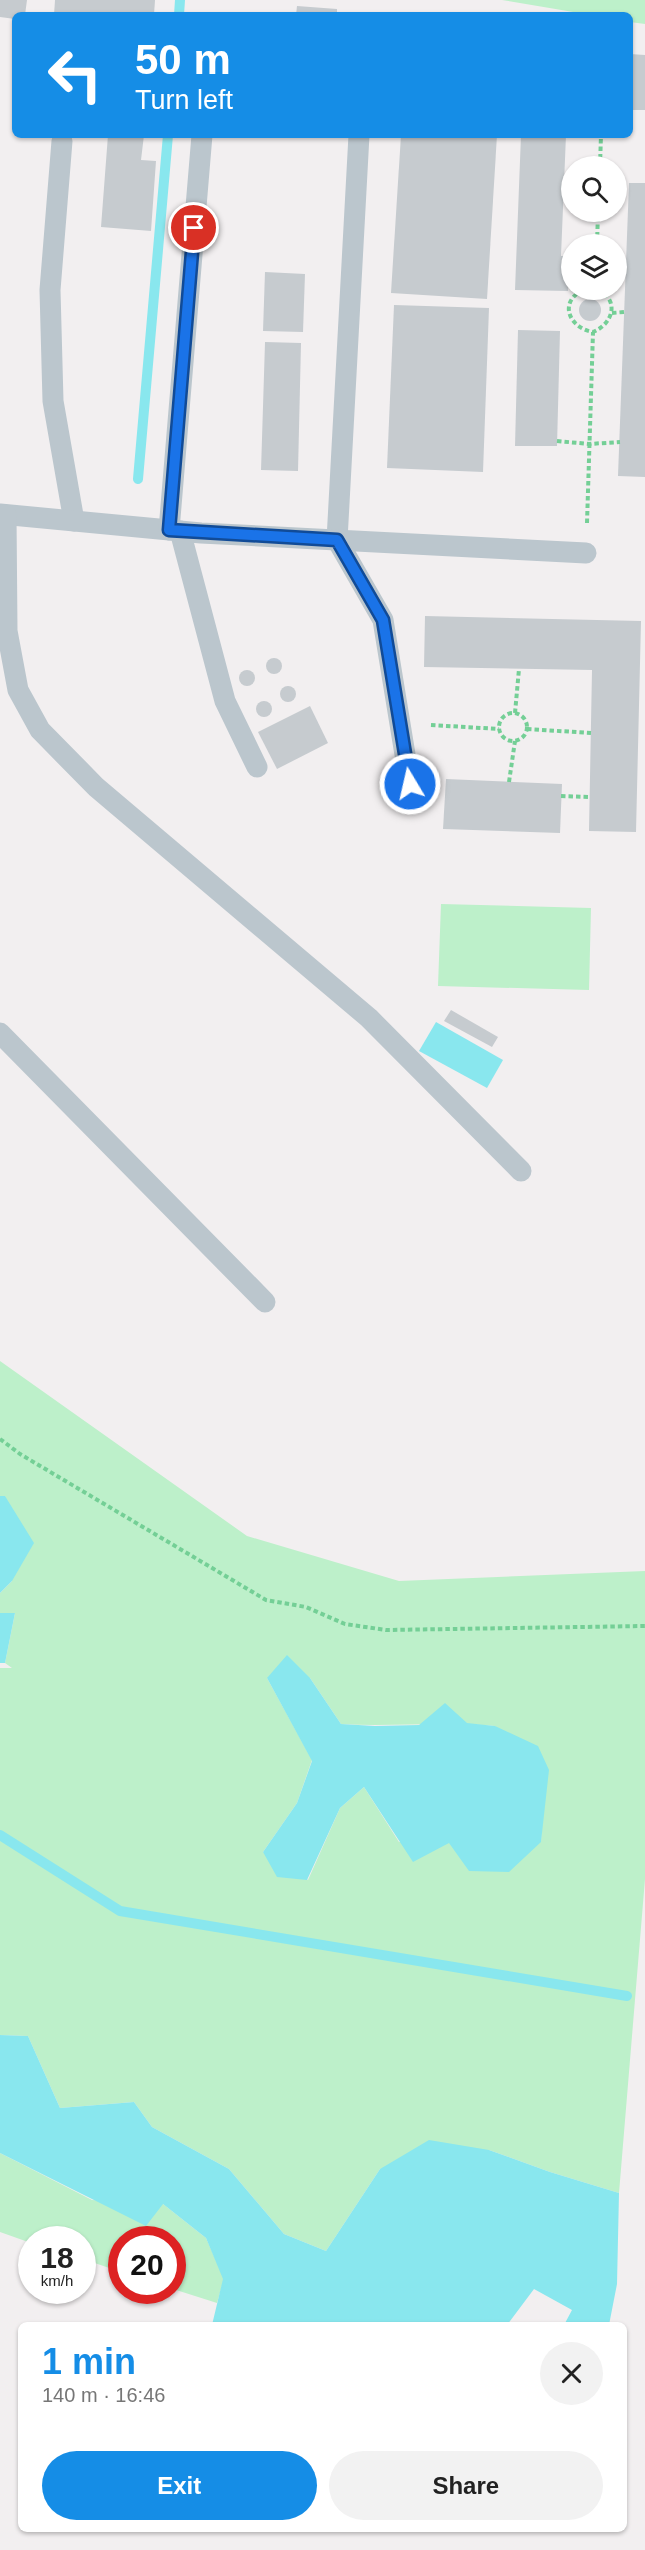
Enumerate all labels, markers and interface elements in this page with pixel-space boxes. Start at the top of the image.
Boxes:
icon: left [36,36,114,114]
text: 50 m [135,36,231,83]
text: Turn left [135,85,233,115]
map controls [561,156,627,300]
button: search [561,156,627,222]
pin [168,202,219,253]
icon: arrive [177,211,210,244]
button: layers [561,234,627,300]
position arrow [378,752,442,816]
speed limit sign: 20 [108,2226,186,2304]
text: 18 [40,2241,74,2274]
text: km/h [41,2272,73,2289]
text: 1 min [42,2341,136,2382]
button: close [540,2342,603,2405]
text: 140 m · 16:46 [42,2384,165,2406]
button: Exit [42,2451,317,2520]
button: Share [329,2451,603,2520]

